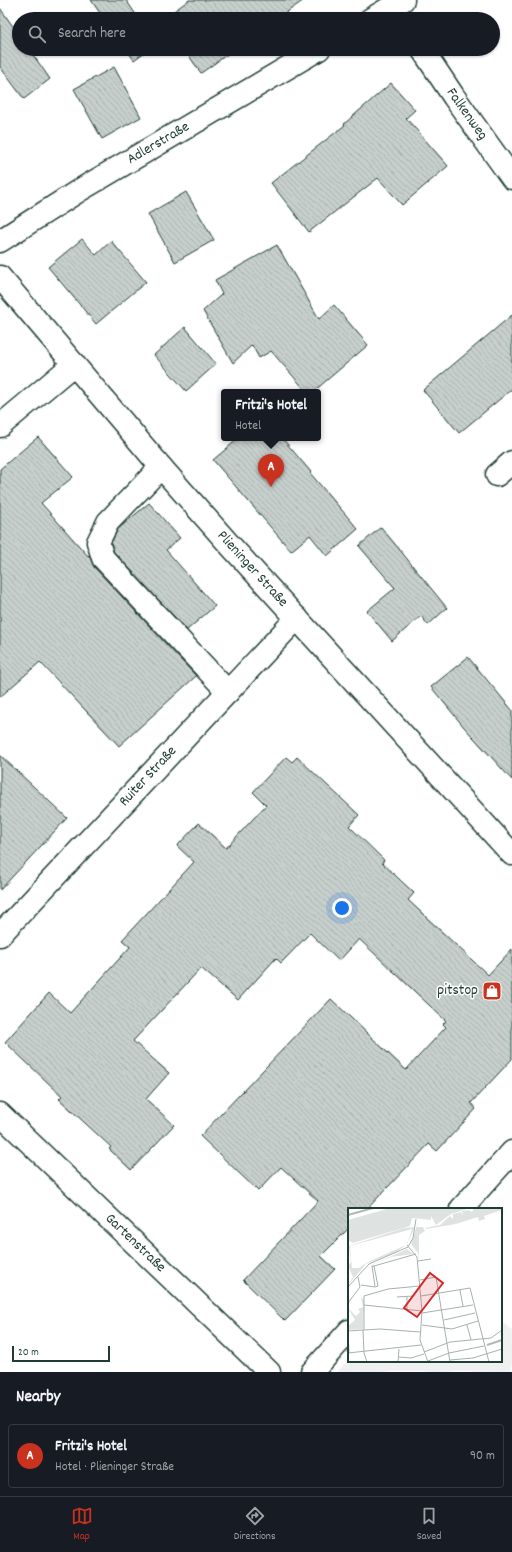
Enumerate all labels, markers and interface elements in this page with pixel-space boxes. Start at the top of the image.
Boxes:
search box [12,12,500,56]
icon: search [26,23,48,45]
text: Search here [58,23,126,45]
street label: Falkenweg [440,84,493,145]
street label: Adlerstraße [123,116,194,171]
popup [221,389,321,441]
text: Fritzi's Hotel [235,395,307,417]
text: Hotel [235,417,261,436]
pin: A [258,454,284,487]
street label: Plieninger Straße [211,526,293,613]
street label: Ruiter Straße [114,741,183,812]
your location [332,898,352,918]
place label: pitstop [437,980,478,1002]
shop icon: pitstop [481,980,503,1002]
inset map [348,1208,502,1362]
street label: Gartenstraße [99,1209,171,1278]
scale bar [12,1344,110,1363]
text: 20 m [18,1345,39,1361]
text: Nearby [16,1386,60,1410]
text: Fritzi's Hotel [55,1436,127,1458]
text: A [26,1447,34,1466]
text: 90 m [470,1447,495,1466]
text: Hotel · Plieninger Straße [55,1458,174,1477]
tab: Map [71,1505,93,1545]
tab: Directions [234,1505,276,1545]
tab: Saved [417,1505,441,1545]

